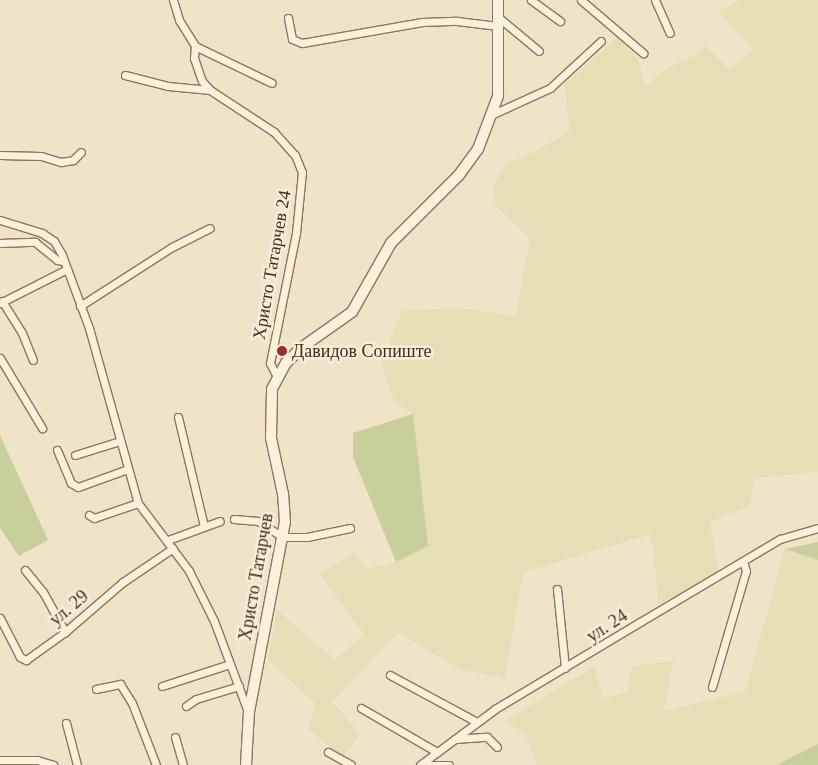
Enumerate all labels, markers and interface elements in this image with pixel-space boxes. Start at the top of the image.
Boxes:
street label: Христо Татарчев 24 [248,189,296,341]
place label: Давидов Сопиште [292,340,432,362]
marker: Давидов Сопиште [276,345,288,357]
street label: Христо Татарчев [234,512,278,642]
street label: ул. 29 [45,586,93,630]
street label: ул. 24 [583,605,631,647]

